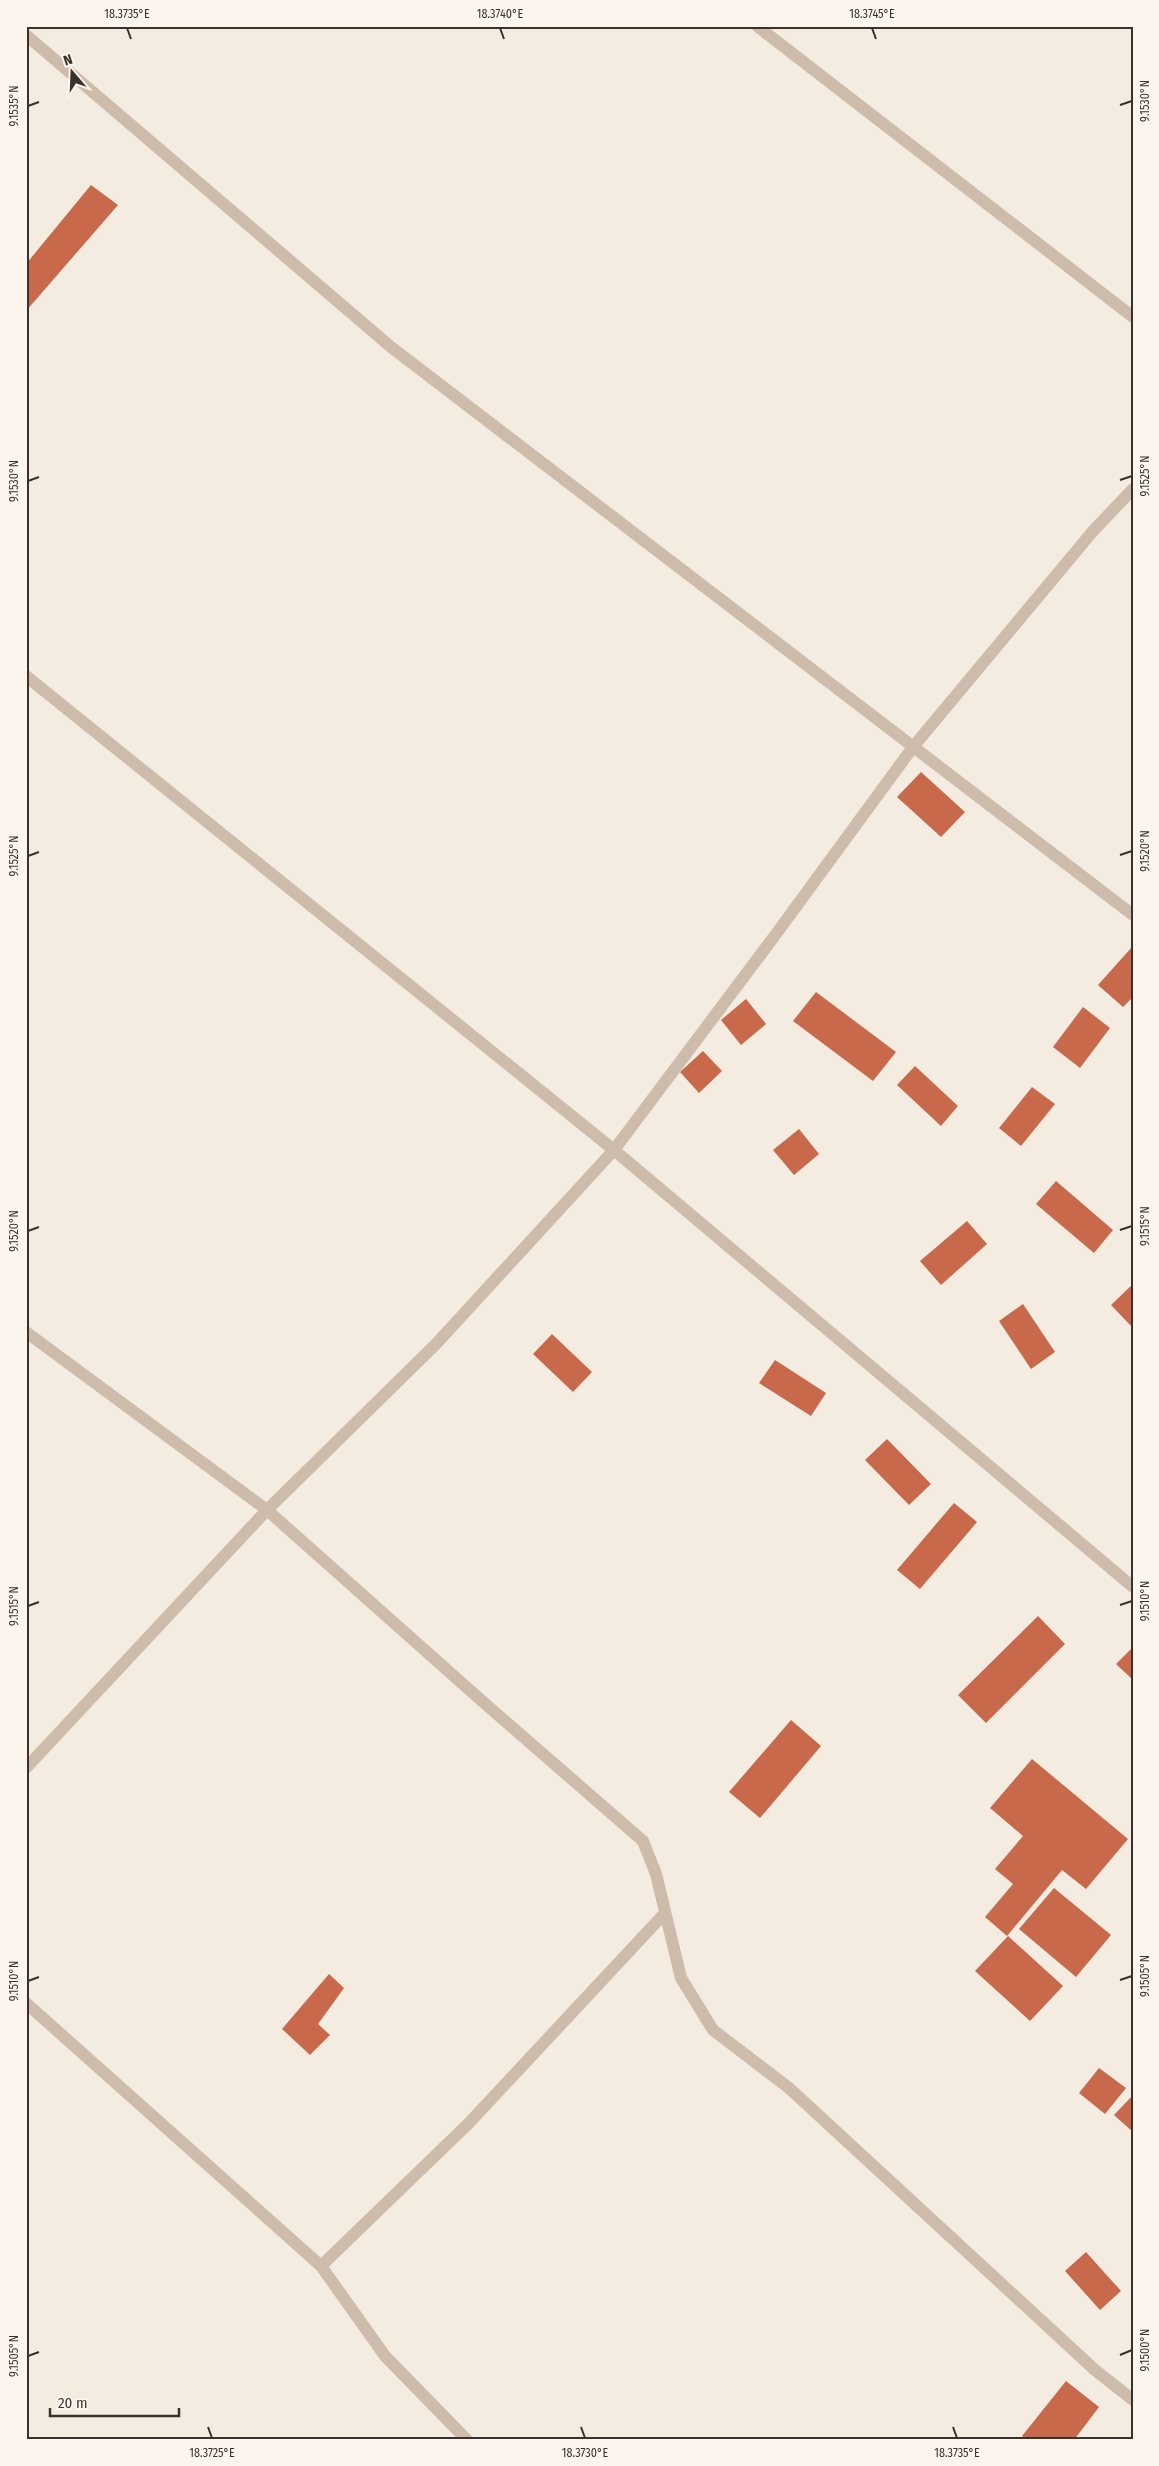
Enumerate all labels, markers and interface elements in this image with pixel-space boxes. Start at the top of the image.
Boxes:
text: 18.3735°E [104,7,150,21]
text: 18.3740°E [477,7,524,21]
text: 18.3745°E [849,7,895,21]
north arrow [48,48,98,98]
text: N [61,51,75,70]
text: 9.1530°N [1138,80,1152,122]
text: 9.1535°N [7,86,21,127]
text: 9.1525°N [1138,456,1152,496]
text: 9.1530°N [7,460,21,502]
text: 9.1520°N [1138,830,1152,872]
text: 9.1525°N [7,836,21,876]
text: 9.1515°N [1138,1206,1152,1246]
text: 9.1520°N [7,1210,21,1252]
text: 9.1510°N [1138,1581,1152,1621]
text: 9.1515°N [7,1586,21,1626]
text: 9.1505°N [1138,1955,1152,1997]
text: 9.1510°N [7,1961,21,2001]
text: 9.1500°N [1138,2329,1152,2371]
text: 9.1505°N [7,2335,21,2377]
scale bar [50,2386,179,2418]
text: 20 m [58,2394,88,2412]
text: 18.3725°E [189,2446,235,2460]
text: 18.3730°E [562,2446,609,2460]
text: 18.3735°E [934,2446,980,2460]

